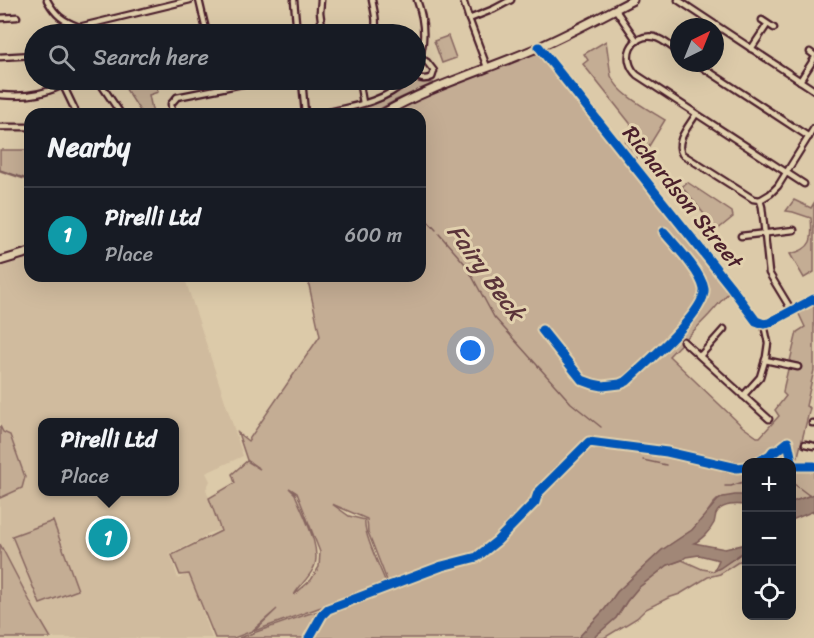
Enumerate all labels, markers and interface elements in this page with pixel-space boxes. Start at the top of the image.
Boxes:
north arrow [670,18,724,72]
search box [24,24,426,90]
text: Search here [93,38,209,77]
icon: search [45,41,78,74]
street label: Richardson Street [612,116,754,279]
text: Nearby [48,124,130,170]
text: Pirelli Ltd [105,198,200,237]
water label: Fairy Beck [436,214,538,332]
text: 1 [63,218,72,253]
text: 600 m [345,218,402,253]
text: Place [105,237,153,272]
your location [456,336,485,365]
popup [38,418,179,496]
text: Pirelli Ltd [61,420,156,459]
map controls [742,458,796,620]
button: + [742,458,796,512]
text: Place [61,459,109,494]
button: − [742,512,796,566]
pin: 1 [88,516,128,560]
button: locate [742,566,796,620]

